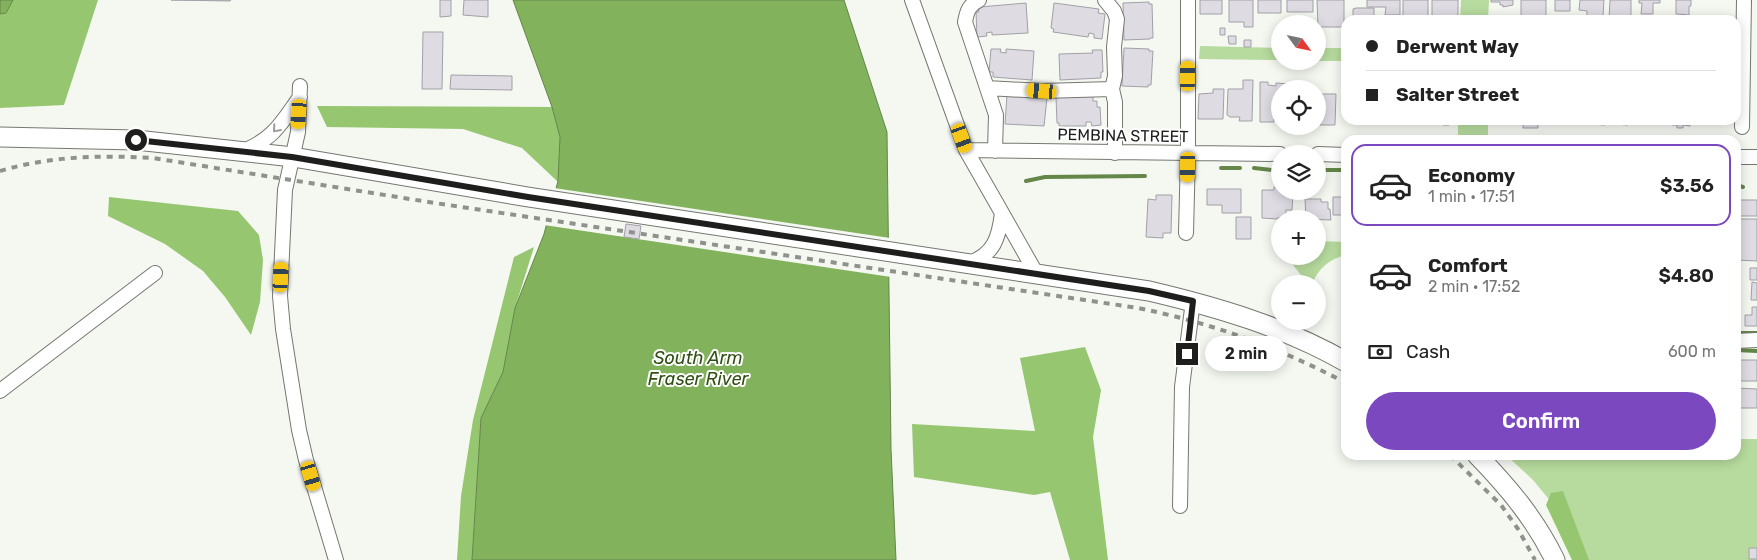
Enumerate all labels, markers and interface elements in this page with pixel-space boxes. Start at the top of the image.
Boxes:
north arrow [1271,15,1326,70]
map controls [1271,15,1326,330]
text: Derwent Way [1396,35,1519,58]
car [1180,61,1195,91]
button: locate [1271,80,1326,135]
car [1026,82,1057,100]
text: Salter Street [1396,83,1519,106]
car [290,99,307,129]
car [949,121,974,155]
one-way arrow [274,123,282,132]
street label: PEMBINA STREET [1057,125,1189,146]
route start [125,129,147,151]
button: layers [1271,145,1326,200]
car [1180,152,1195,182]
icon: car [1368,163,1413,208]
text: Economy [1428,164,1515,187]
text: $3.56 [1660,174,1714,197]
text: 1 min · 17:51 [1428,187,1515,206]
button: + [1271,210,1326,265]
icon: car [1368,253,1413,298]
text: Comfort [1428,254,1508,277]
car [272,262,289,292]
text: $4.80 [1659,264,1714,287]
button: − [1271,275,1326,330]
text: 2 min · 17:52 [1428,277,1520,296]
callout: 2 min [1204,336,1287,372]
icon: cash [1366,338,1394,366]
text: Cash [1406,340,1450,363]
text: 600 m [1668,342,1716,361]
route end [1176,343,1198,365]
text: 2 min [1225,344,1267,363]
water label: South Arm Fraser River [648,347,749,390]
button: Confirm [1366,392,1716,450]
car [299,459,322,493]

